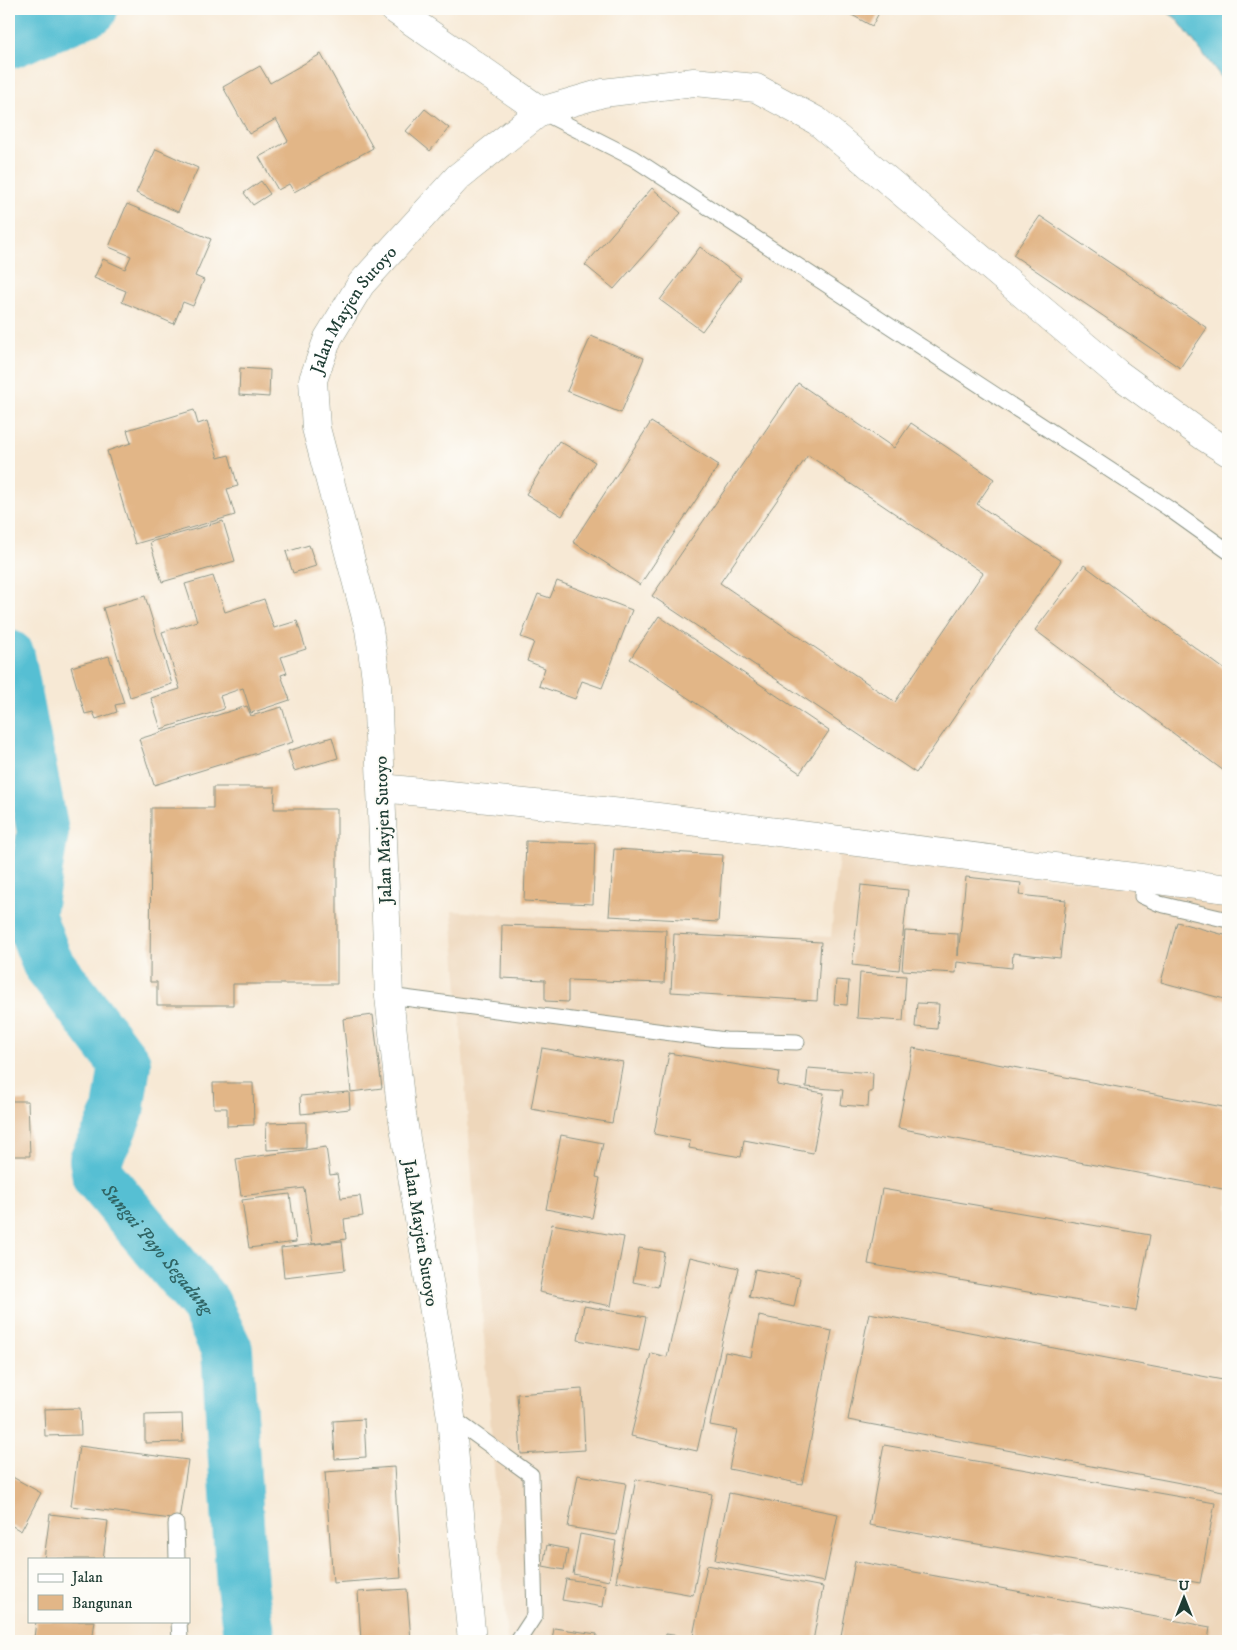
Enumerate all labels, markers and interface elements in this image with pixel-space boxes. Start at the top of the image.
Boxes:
street label: Jalan Mayjen Sutoyo [305,242,402,379]
street label: Jalan Mayjen Sutoyo [370,755,398,906]
street label: Jalan Mayjen Sutoyo [397,1156,443,1308]
water label: Sungai Payo Segadung [96,1179,219,1320]
legend [28,1558,190,1622]
text: Jalan [70,1568,103,1587]
north arrow [1160,1572,1210,1622]
text: U [1179,1577,1190,1595]
text: Bangunan [72,1594,132,1613]

